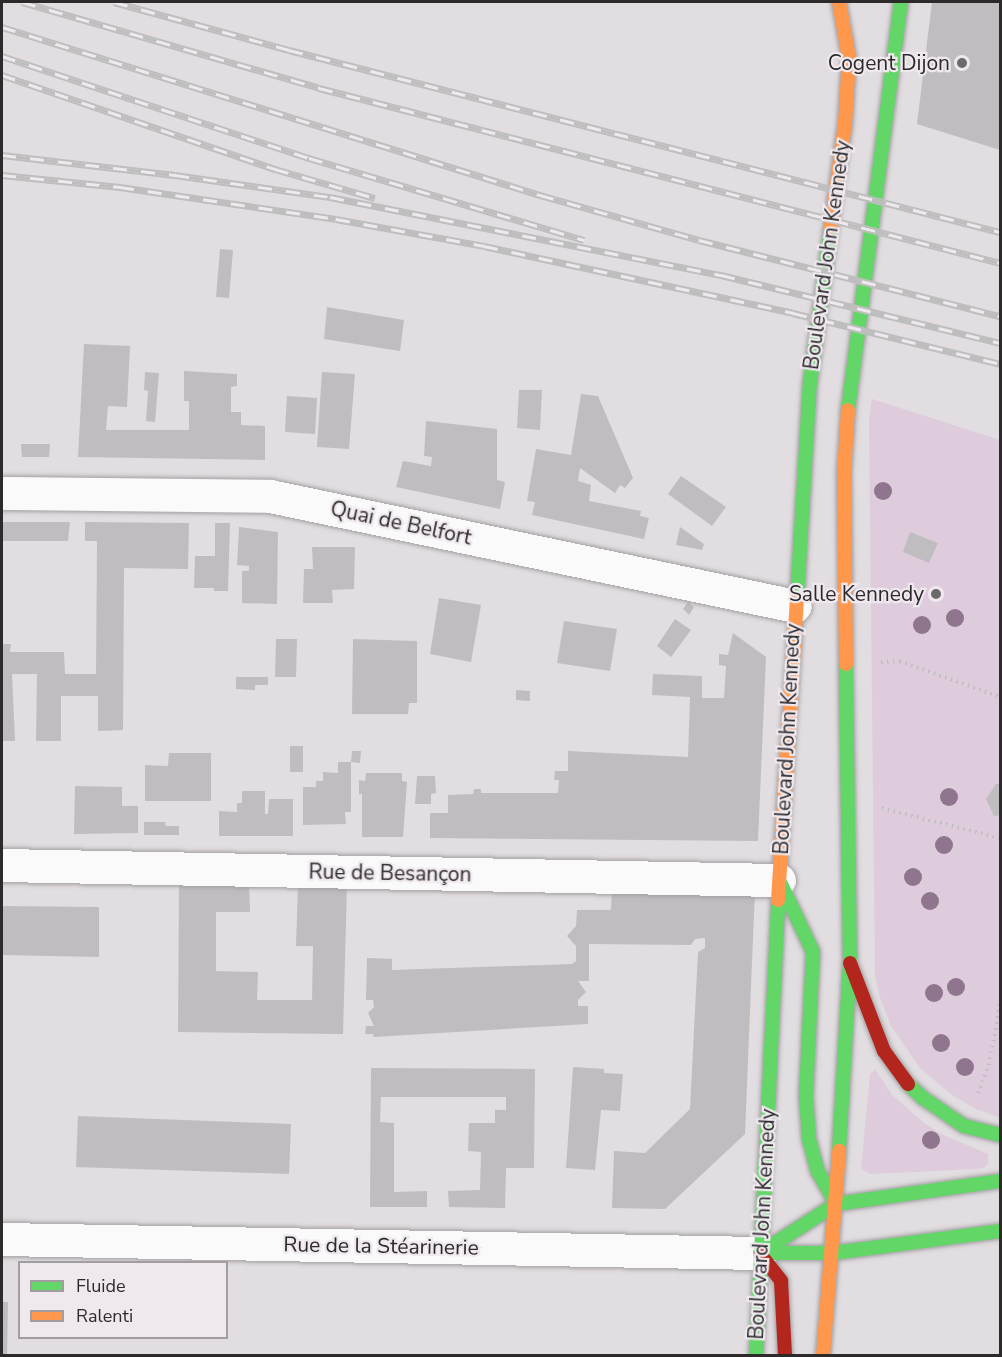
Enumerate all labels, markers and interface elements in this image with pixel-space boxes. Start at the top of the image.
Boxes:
place label: Cogent Dijon [828,50,950,76]
marker: Cogent Dijon [955,56,969,70]
street label: Boulevard John Kennedy [798,139,856,371]
street label: Quai de Belfort [328,496,474,550]
place label: Salle Kennedy [789,581,924,607]
marker: Salle Kennedy [929,587,943,601]
street label: Boulevard John Kennedy [768,623,806,855]
street label: Rue de Besançon [308,859,472,887]
street label: Boulevard John Kennedy [743,1108,781,1340]
street label: Rue de la Stéarinerie [283,1232,479,1260]
legend [18,1261,228,1339]
text: Fluide [76,1274,126,1298]
text: Ralenti [76,1304,133,1328]

